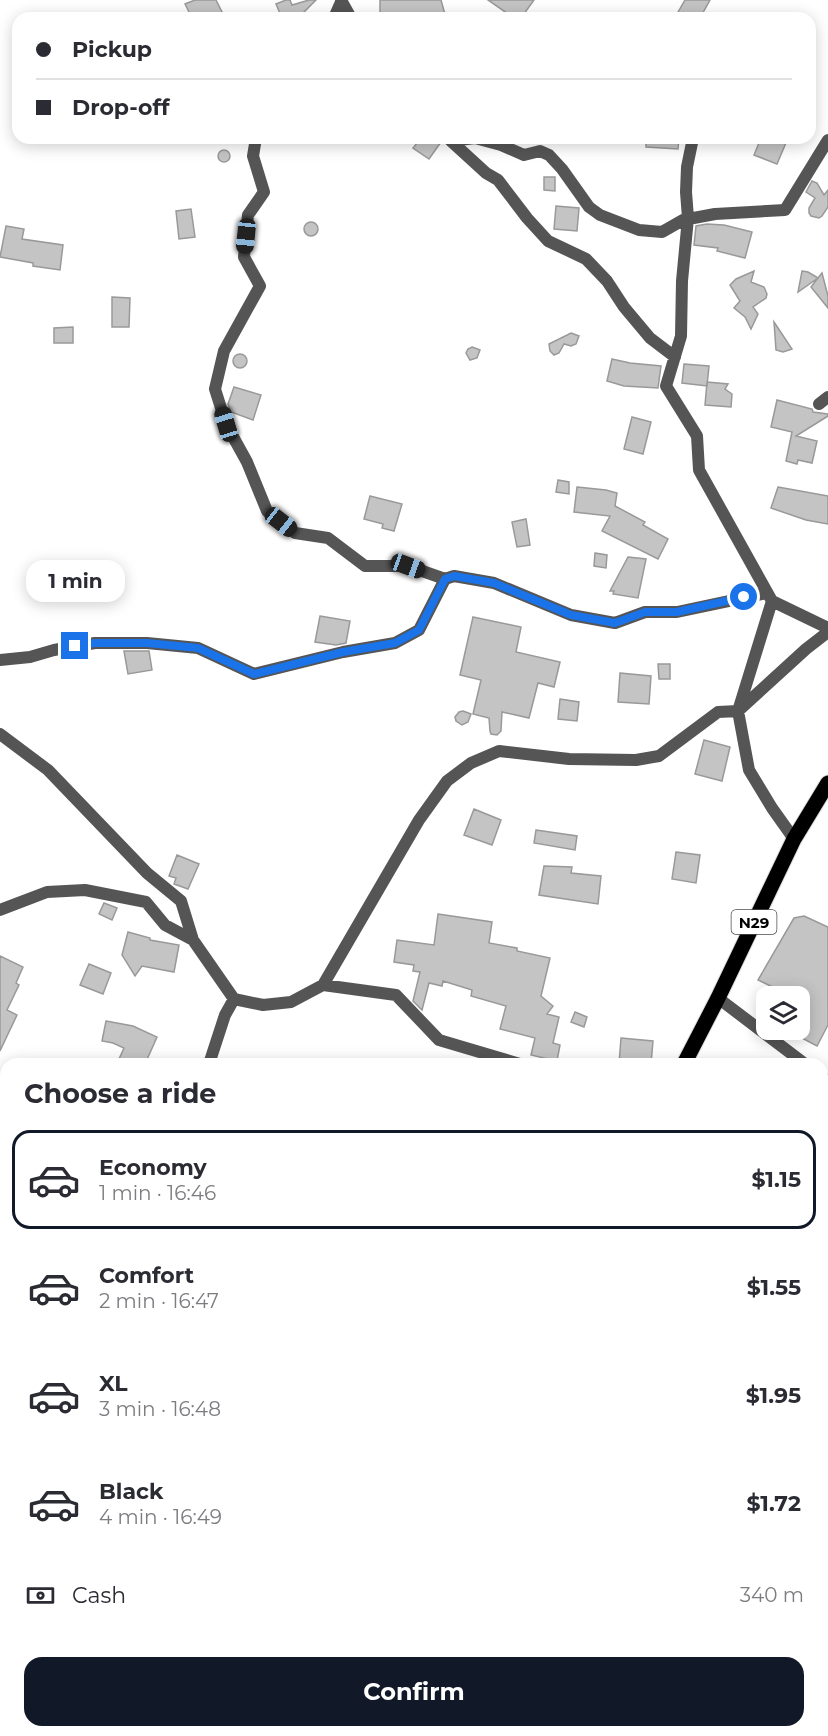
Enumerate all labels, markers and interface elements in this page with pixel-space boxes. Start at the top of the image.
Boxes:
text: Pickup [72,36,152,63]
text: Drop-off [72,94,170,121]
car [235,217,257,255]
car [212,404,240,444]
car [261,504,301,540]
car [388,551,428,581]
callout: 1 min [26,559,124,601]
text: 1 min [48,569,103,593]
route start [730,583,757,610]
route end [61,632,88,659]
road number: N29 [732,910,777,934]
map controls [756,986,810,1040]
button: layers [756,986,810,1040]
text: Choose a ride [24,1077,216,1110]
icon: car [27,1153,81,1207]
text: Economy [99,1154,207,1181]
text: $1.15 [751,1166,801,1193]
text: 1 min · 16:46 [99,1181,216,1205]
icon: car [27,1261,81,1315]
text: Comfort [99,1262,194,1289]
text: $1.55 [747,1274,801,1301]
text: 2 min · 16:47 [99,1289,219,1313]
icon: car [27,1369,81,1423]
text: XL [99,1370,128,1397]
text: $1.95 [746,1382,801,1409]
text: 3 min · 16:48 [99,1397,221,1421]
icon: car [27,1477,81,1531]
text: Black [99,1478,163,1505]
text: $1.72 [747,1490,801,1517]
text: 4 min · 16:49 [99,1505,222,1529]
icon: cash [24,1579,57,1612]
text: Cash [72,1582,126,1609]
text: 340 m [740,1583,804,1607]
button: Confirm [24,1657,804,1726]

